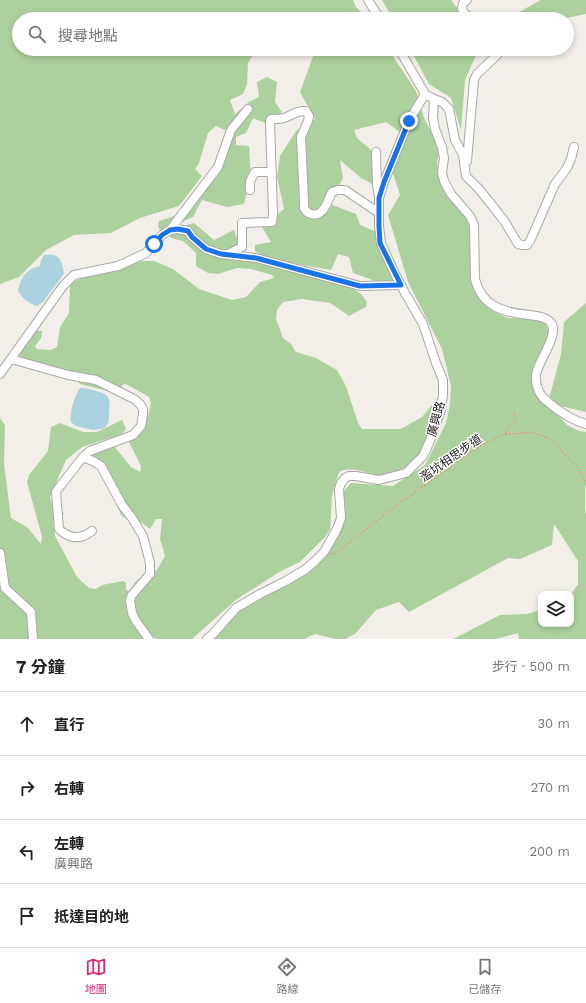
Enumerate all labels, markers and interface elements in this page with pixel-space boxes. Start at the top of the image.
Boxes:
search box [12,12,574,56]
icon: search [26,23,48,45]
text: 搜尋地點 [58,27,118,45]
route end [400,112,418,130]
route start [145,235,163,253]
street label: 廣興路 [424,400,448,438]
street label: 濫坑相思步道 [417,432,485,484]
map controls [538,591,574,627]
button: layers [538,591,574,627]
text: 7 分鐘 [16,657,65,677]
text: 步行 · 500 m [492,659,570,674]
icon: ahead [16,713,38,735]
text: 直行 [54,716,84,734]
text: 30 m [538,716,570,731]
icon: right [16,777,38,799]
text: 右轉 [54,780,84,798]
text: 270 m [531,780,570,795]
text: 左轉 [54,835,84,853]
icon: left [16,841,38,863]
text: 200 m [529,844,570,859]
text: 廣興路 [54,856,93,871]
icon: arrive [16,905,38,927]
text: 抵達目的地 [54,908,129,926]
tab: 地圖 [85,956,107,996]
tab: 路線 [276,956,298,996]
tab: 已儲存 [468,956,501,996]

